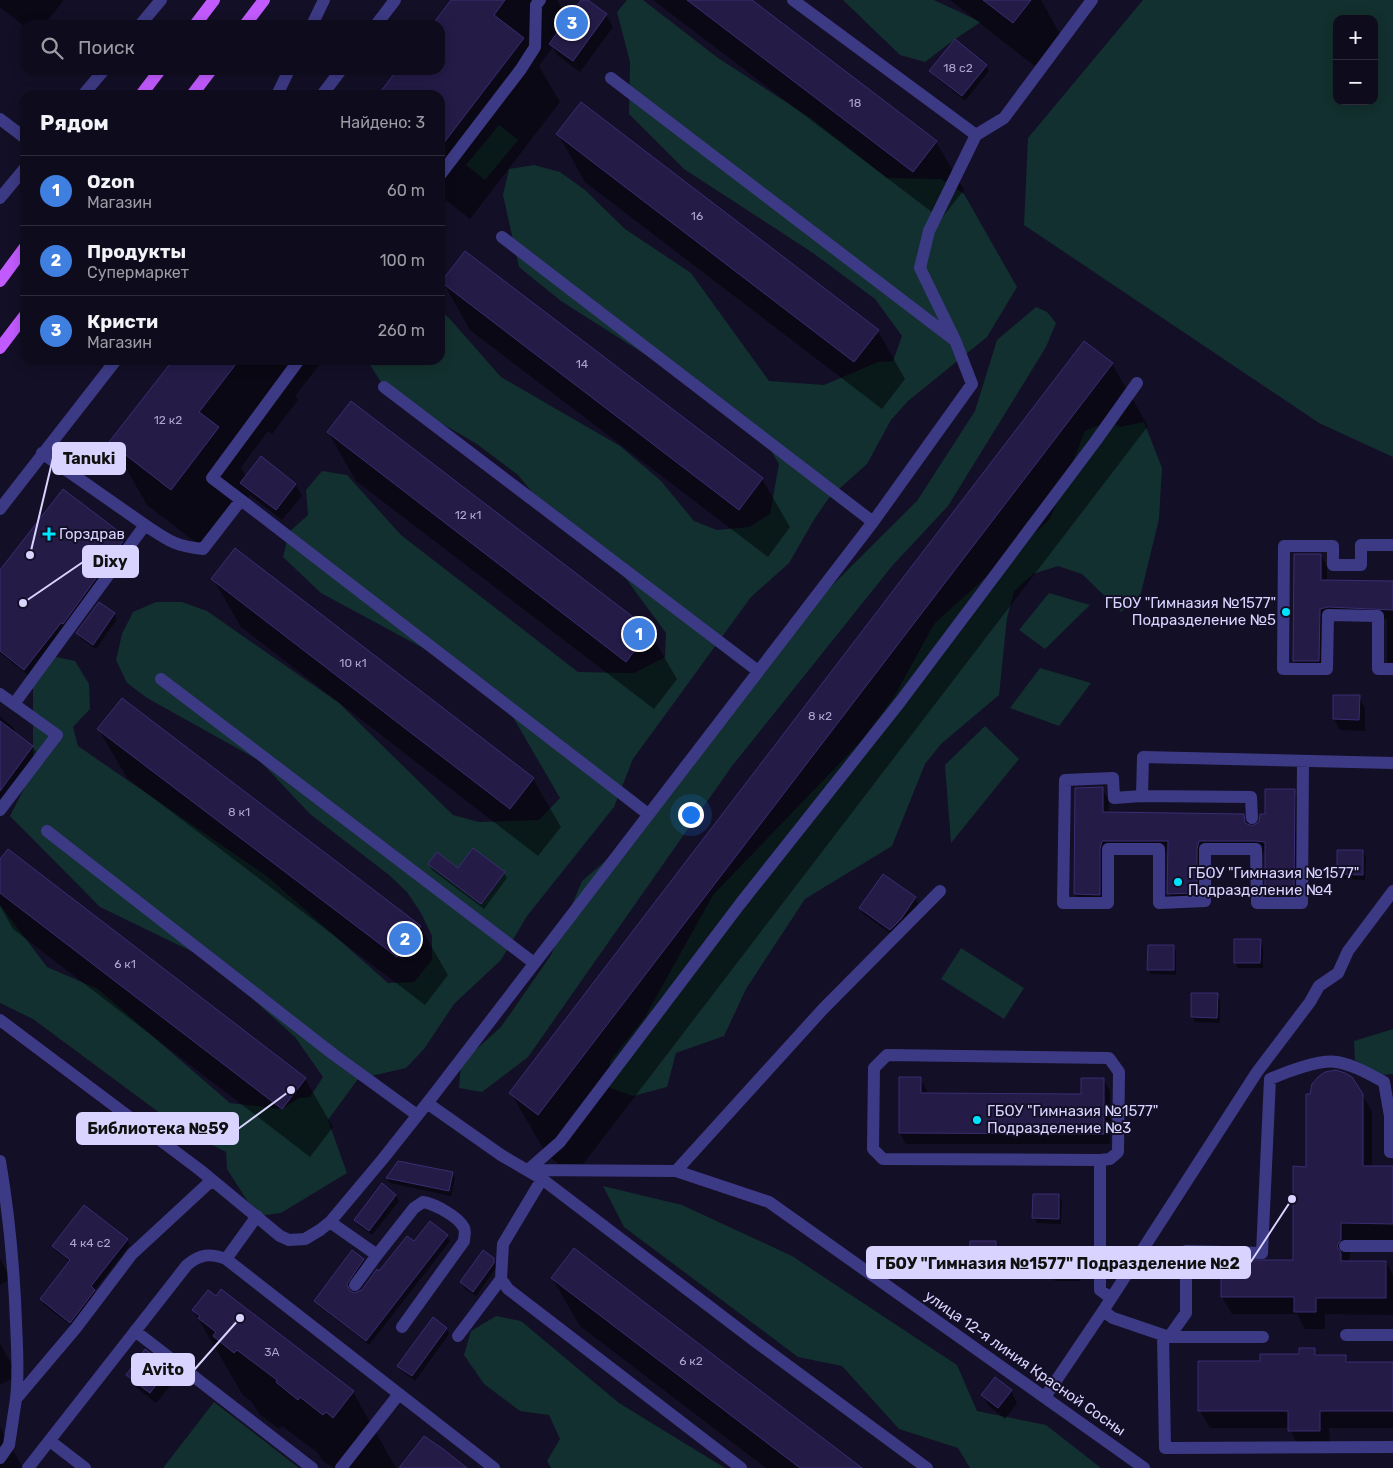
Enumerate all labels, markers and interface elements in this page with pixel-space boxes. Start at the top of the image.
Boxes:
pin: 3 [556,4,588,42]
map controls [1333,15,1378,105]
button: + [1333,15,1378,60]
search box [20,20,445,75]
icon: search [38,34,66,62]
text: Поиск [78,36,135,59]
button: − [1333,60,1378,105]
house number: 18 с2 [943,61,973,75]
house number: 18 [849,96,861,110]
text: Рядом [40,110,109,135]
text: Найдено: 3 [340,113,425,132]
text: Ozon [87,170,135,193]
text: 1 [52,181,60,200]
text: 60 m [387,181,425,200]
text: Магазин [87,193,152,212]
house number: 16 [691,209,703,223]
text: Продукты [87,240,186,263]
text: 2 [51,251,61,270]
text: 100 m [380,251,425,270]
text: Супермаркет [87,263,189,282]
text: Кристи [87,310,158,333]
text: 3 [51,321,61,340]
text: 260 m [378,321,425,340]
text: Магазин [87,333,152,352]
house number: 14 [576,357,589,371]
house number: 12 к2 [154,413,182,427]
callout: Tanuki [53,443,125,474]
text: Tanuki [63,449,115,468]
house number: 12 к1 [455,508,481,522]
place label: Горздрав [59,525,125,543]
marker: Горздрав [43,528,55,540]
callout: Dixy [83,546,138,577]
text: Dixy [93,552,128,571]
place label: ГБОУ "Гимназия №1577" Подразделение №5 [1105,594,1276,629]
marker: ГБОУ "Гимназия №1577" Подразделение №5 [1280,606,1292,618]
pin: 1 [623,615,655,653]
house number: 10 к1 [339,656,367,670]
house number: 8 к2 [808,709,832,723]
your location [678,802,704,828]
house number: 8 к1 [228,805,250,819]
place label: ГБОУ "Гимназия №1577" Подразделение №4 [1188,864,1359,899]
marker: ГБОУ "Гимназия №1577" Подразделение №4 [1172,876,1184,888]
pin: 2 [389,920,421,958]
house number: 6 к1 [114,957,136,971]
place label: ГБОУ "Гимназия №1577" Подразделение №3 [987,1102,1158,1137]
callout: Библиотека №59 [77,1113,238,1144]
marker: ГБОУ "Гимназия №1577" Подразделение №3 [971,1114,983,1126]
text: Библиотека №59 [87,1119,229,1138]
house number: 4 к4 с2 [70,1236,110,1250]
callout: ГБОУ "Гимназия №1577" Подразделение №2 [867,1247,1250,1278]
text: ГБОУ "Гимназия №1577" Подразделение №2 [876,1254,1240,1273]
street label: улица 12-я линия Красной Сосны [921,1286,1129,1440]
house number: 3А [264,1345,280,1359]
callout: Avito [132,1354,194,1385]
house number: 6 к2 [679,1354,703,1368]
text: Avito [142,1360,184,1379]

